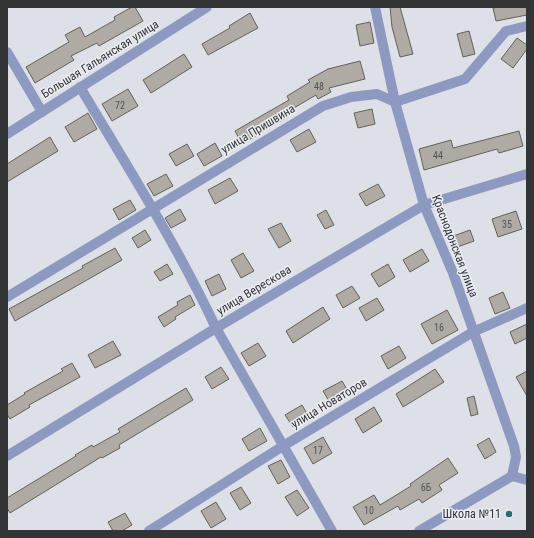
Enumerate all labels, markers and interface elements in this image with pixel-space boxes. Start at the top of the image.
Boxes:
street label: Большая Гальянская улица [39,17,162,101]
house number: 48 [314,81,324,92]
house number: 72 [115,100,125,111]
street label: улица Пришвина [219,101,298,157]
house number: 44 [433,150,443,161]
street label: Краснодонская улица [429,193,481,299]
house number: 35 [502,219,512,230]
street label: улица Верескова [214,262,294,318]
house number: 16 [434,322,444,333]
street label: улица Новаторов [289,375,369,431]
house number: 17 [313,445,323,456]
house number: 6Б [421,482,432,493]
house number: 10 [364,505,374,516]
place label: Школа №11 [443,507,501,521]
marker: Школа №11 [504,509,514,519]

